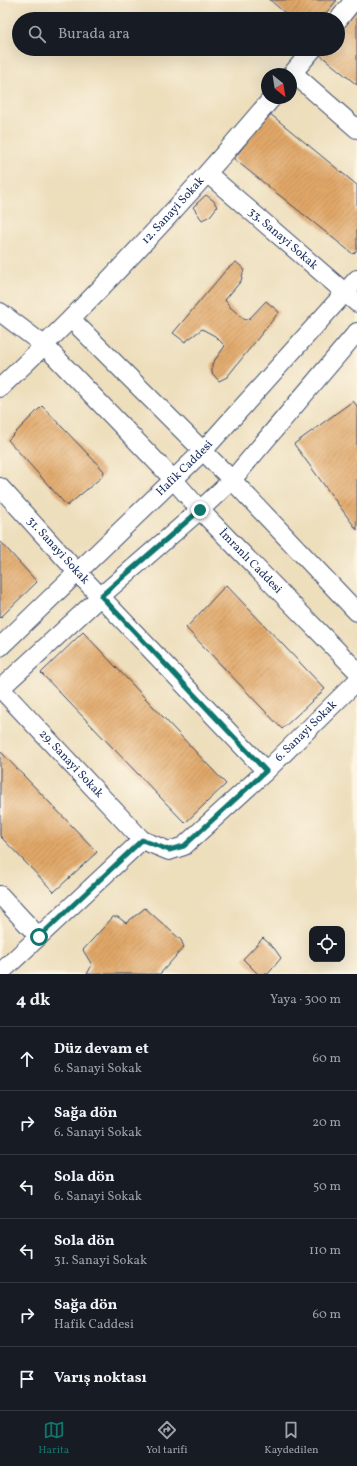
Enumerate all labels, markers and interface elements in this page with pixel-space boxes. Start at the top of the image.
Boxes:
search box [12,12,345,56]
icon: search [26,23,48,45]
text: Burada ara [58,24,130,45]
north arrow [261,68,297,104]
street label: 12. Sanayi Sokak [138,173,209,248]
street label: 33. Sanayi Sokak [245,204,321,274]
street label: Hafik Caddesi [153,437,217,500]
route end [191,501,209,519]
street label: 31. Sanayi Sokak [23,513,93,588]
street label: İmranlı Caddesi [215,526,286,598]
street label: 6. Sanayi Sokak [272,697,341,766]
street label: 29. Sanayi Sokak [35,726,107,802]
map controls [309,926,345,962]
button: locate [309,926,345,962]
route start [30,928,48,946]
text: 4 dk [16,989,50,1012]
text: Yaya · 300 m [270,991,341,1009]
text: Düz devam et [54,1039,149,1060]
icon: ahead [16,1048,38,1070]
text: 60 m [313,1050,341,1068]
text: 6. Sanayi Sokak [54,1060,142,1078]
text: Sağa dön [54,1103,118,1124]
icon: right [16,1112,38,1134]
text: 20 m [312,1114,341,1132]
text: 6. Sanayi Sokak [54,1124,142,1142]
text: Sola dön [54,1167,115,1188]
icon: left [16,1176,38,1198]
text: 50 m [313,1178,341,1196]
text: 6. Sanayi Sokak [54,1188,142,1206]
text: Sola dön [54,1231,115,1252]
icon: left [16,1240,38,1262]
text: 110 m [309,1242,341,1260]
text: 31. Sanayi Sokak [54,1252,147,1270]
text: Sağa dön [54,1295,118,1316]
icon: right [16,1304,38,1326]
text: 60 m [313,1306,341,1324]
text: Hafik Caddesi [54,1316,134,1334]
icon: arrive [16,1368,38,1390]
text: Varış noktası [54,1368,147,1389]
tab: Harita [38,1419,69,1458]
tab: Yol tarifi [146,1419,188,1458]
tab: Kaydedilen [264,1419,319,1458]

